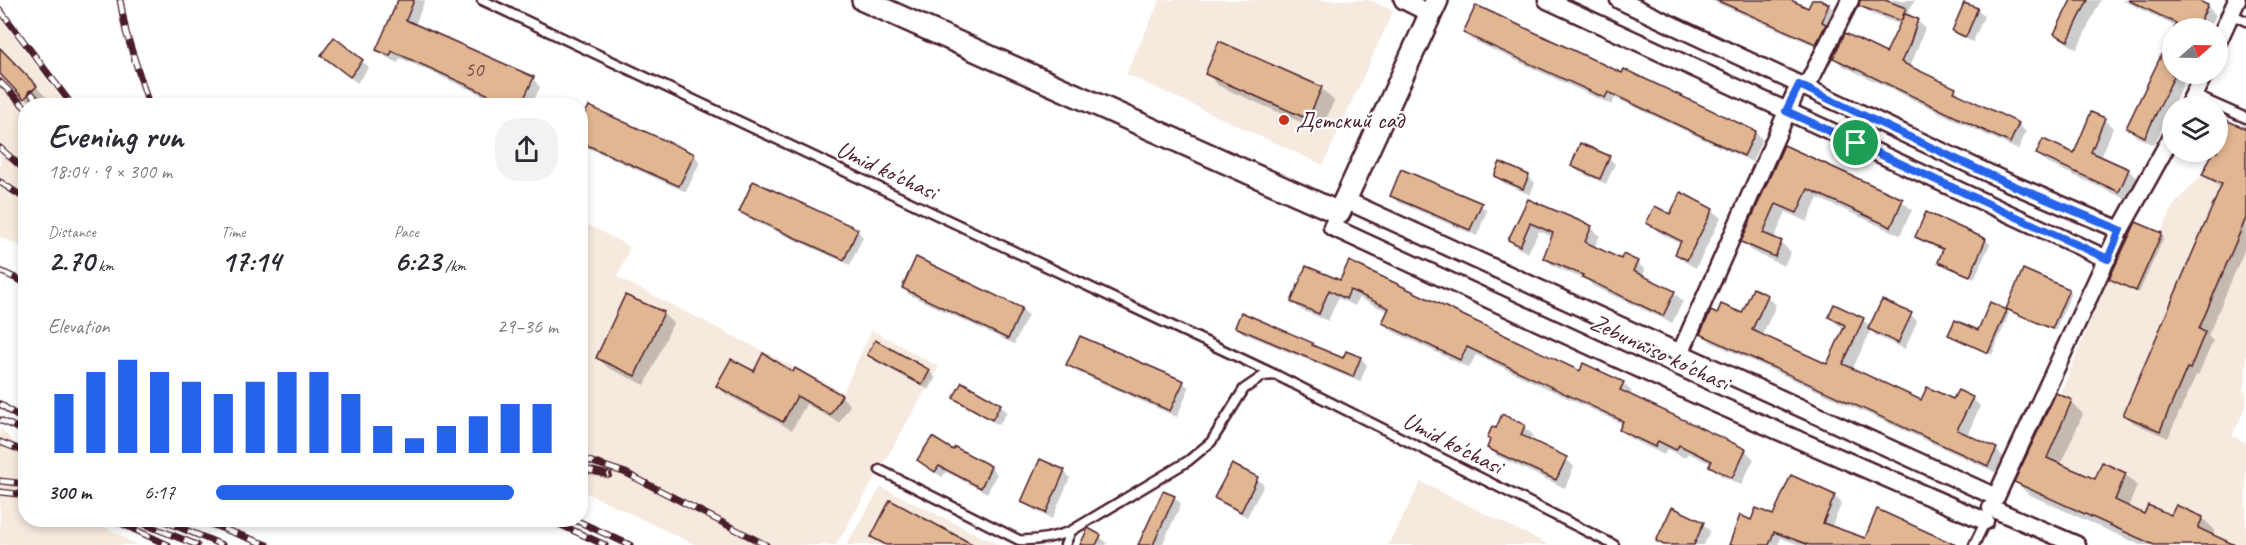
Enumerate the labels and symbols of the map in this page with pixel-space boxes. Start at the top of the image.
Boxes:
north arrow [2162,18,2228,84]
house number: 50 [465,56,485,82]
place label: Детский сад [1296,105,1406,135]
marker: Детский сад [1277,113,1291,127]
pin [1830,117,1881,168]
street label: Umid ko'chasi [832,134,945,207]
street label: Zebunniso ko'chasi [1586,307,1737,398]
street label: Umid ko'chasi [1398,405,1510,482]

